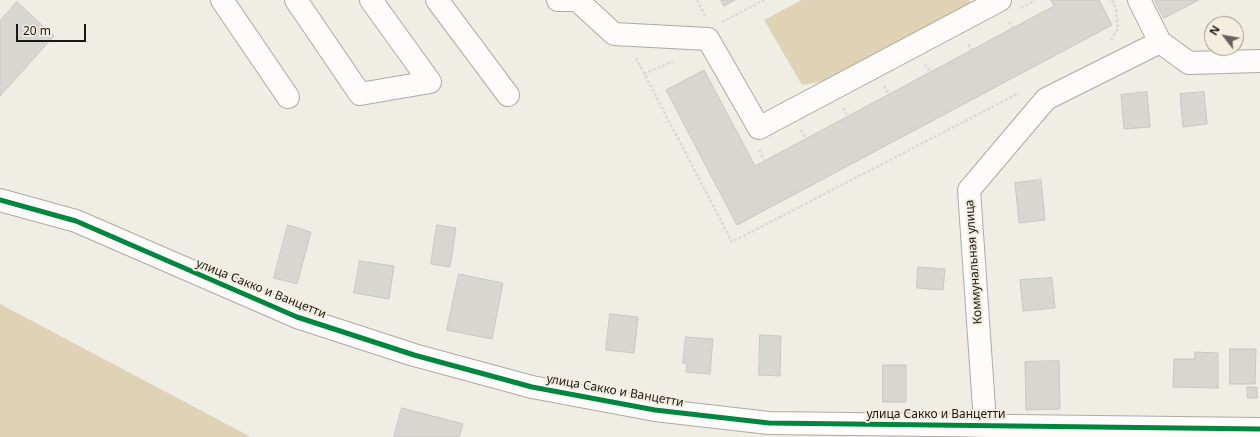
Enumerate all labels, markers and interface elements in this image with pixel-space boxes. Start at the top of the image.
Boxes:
scale bar [18,16,88,42]
north arrow [1204,16,1244,56]
text: 20 m [23,22,51,39]
text: N [1205,22,1223,38]
street label: Коммунальная улица [962,199,986,325]
street label: улица Сакко и Ванцетти [194,256,328,322]
street label: улица Сакко и Ванцетти [545,372,685,410]
street label: улица Сакко и Ванцетти [866,408,1006,422]

